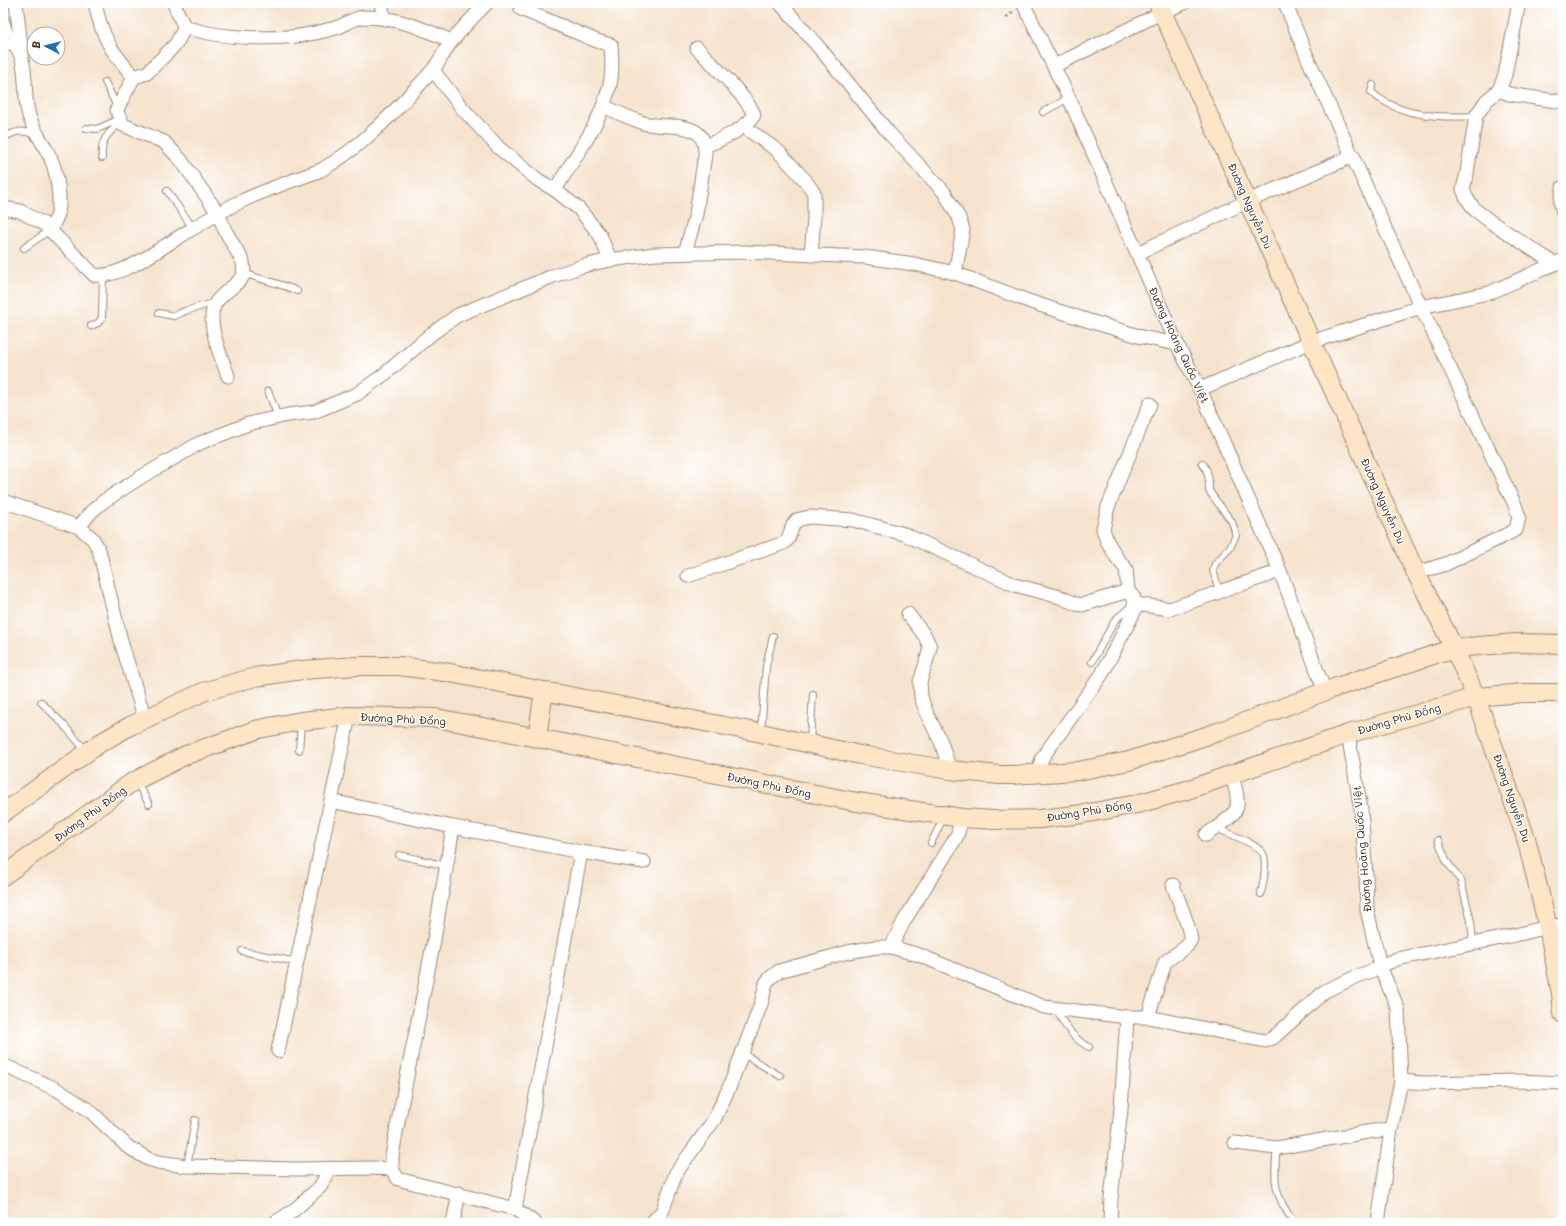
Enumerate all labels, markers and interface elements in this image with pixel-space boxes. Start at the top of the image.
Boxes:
north arrow [26,26,66,66]
text: B [28,40,43,49]
street label: Đường Nguyễn Du [1225,160,1276,251]
street label: Đường Hoàng Quốc Việt [1146,284,1213,406]
street label: Đường Nguyễn Du [1358,455,1409,546]
street label: Đường Phù Đổng [1356,699,1442,738]
street label: Đường Phù Đổng [360,709,446,728]
street label: Đường Nguyễn Du [1490,752,1535,844]
street label: Đường Phù Đổng [726,768,813,801]
street label: Đường Phù Đổng [51,782,129,845]
street label: Đường Hoàng Quốc Việt [1348,785,1375,913]
street label: Đường Phù Đổng [1045,796,1132,825]

